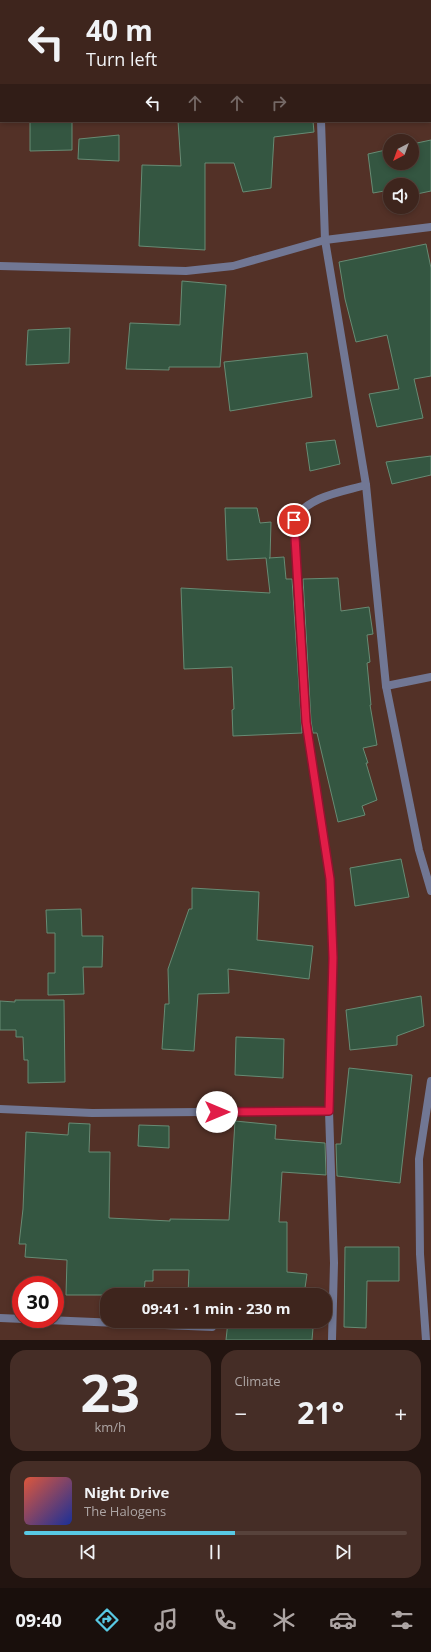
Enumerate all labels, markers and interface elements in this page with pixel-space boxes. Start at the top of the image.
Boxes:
text: 40 m [86,11,153,49]
icon: left [20,16,72,68]
text: Turn left [86,47,157,71]
icon: left [142,92,164,114]
icon: ahead [184,92,206,114]
icon: ahead [226,92,248,114]
icon: right [268,92,290,114]
north arrow [383,134,419,170]
map controls [383,134,419,214]
button: sound [383,178,419,214]
pin [277,503,311,537]
icon: arrive [283,509,305,531]
position arrow [196,1091,238,1133]
speed limit sign: 30 [12,1276,64,1328]
text: 09:41 · 1 min · 230 m [142,1298,290,1318]
text: 23 [81,1356,140,1427]
text: Climate [235,1372,280,1390]
text: 21° [297,1392,344,1433]
text: − [235,1398,247,1428]
text: + [394,1398,407,1428]
text: km/h [94,1418,126,1436]
text: Night Drive [84,1482,169,1502]
text: The Halogens [84,1502,166,1520]
icon: previous [77,1541,99,1563]
icon: pause [204,1541,226,1563]
icon: next [332,1541,354,1563]
icon: directions [93,1606,121,1634]
icon: music [152,1606,180,1634]
icon: phone [211,1606,239,1634]
icon: climate [270,1606,298,1634]
icon: car [329,1606,357,1634]
icon: filters [388,1606,416,1634]
text: 09:40 [15,1608,62,1632]

